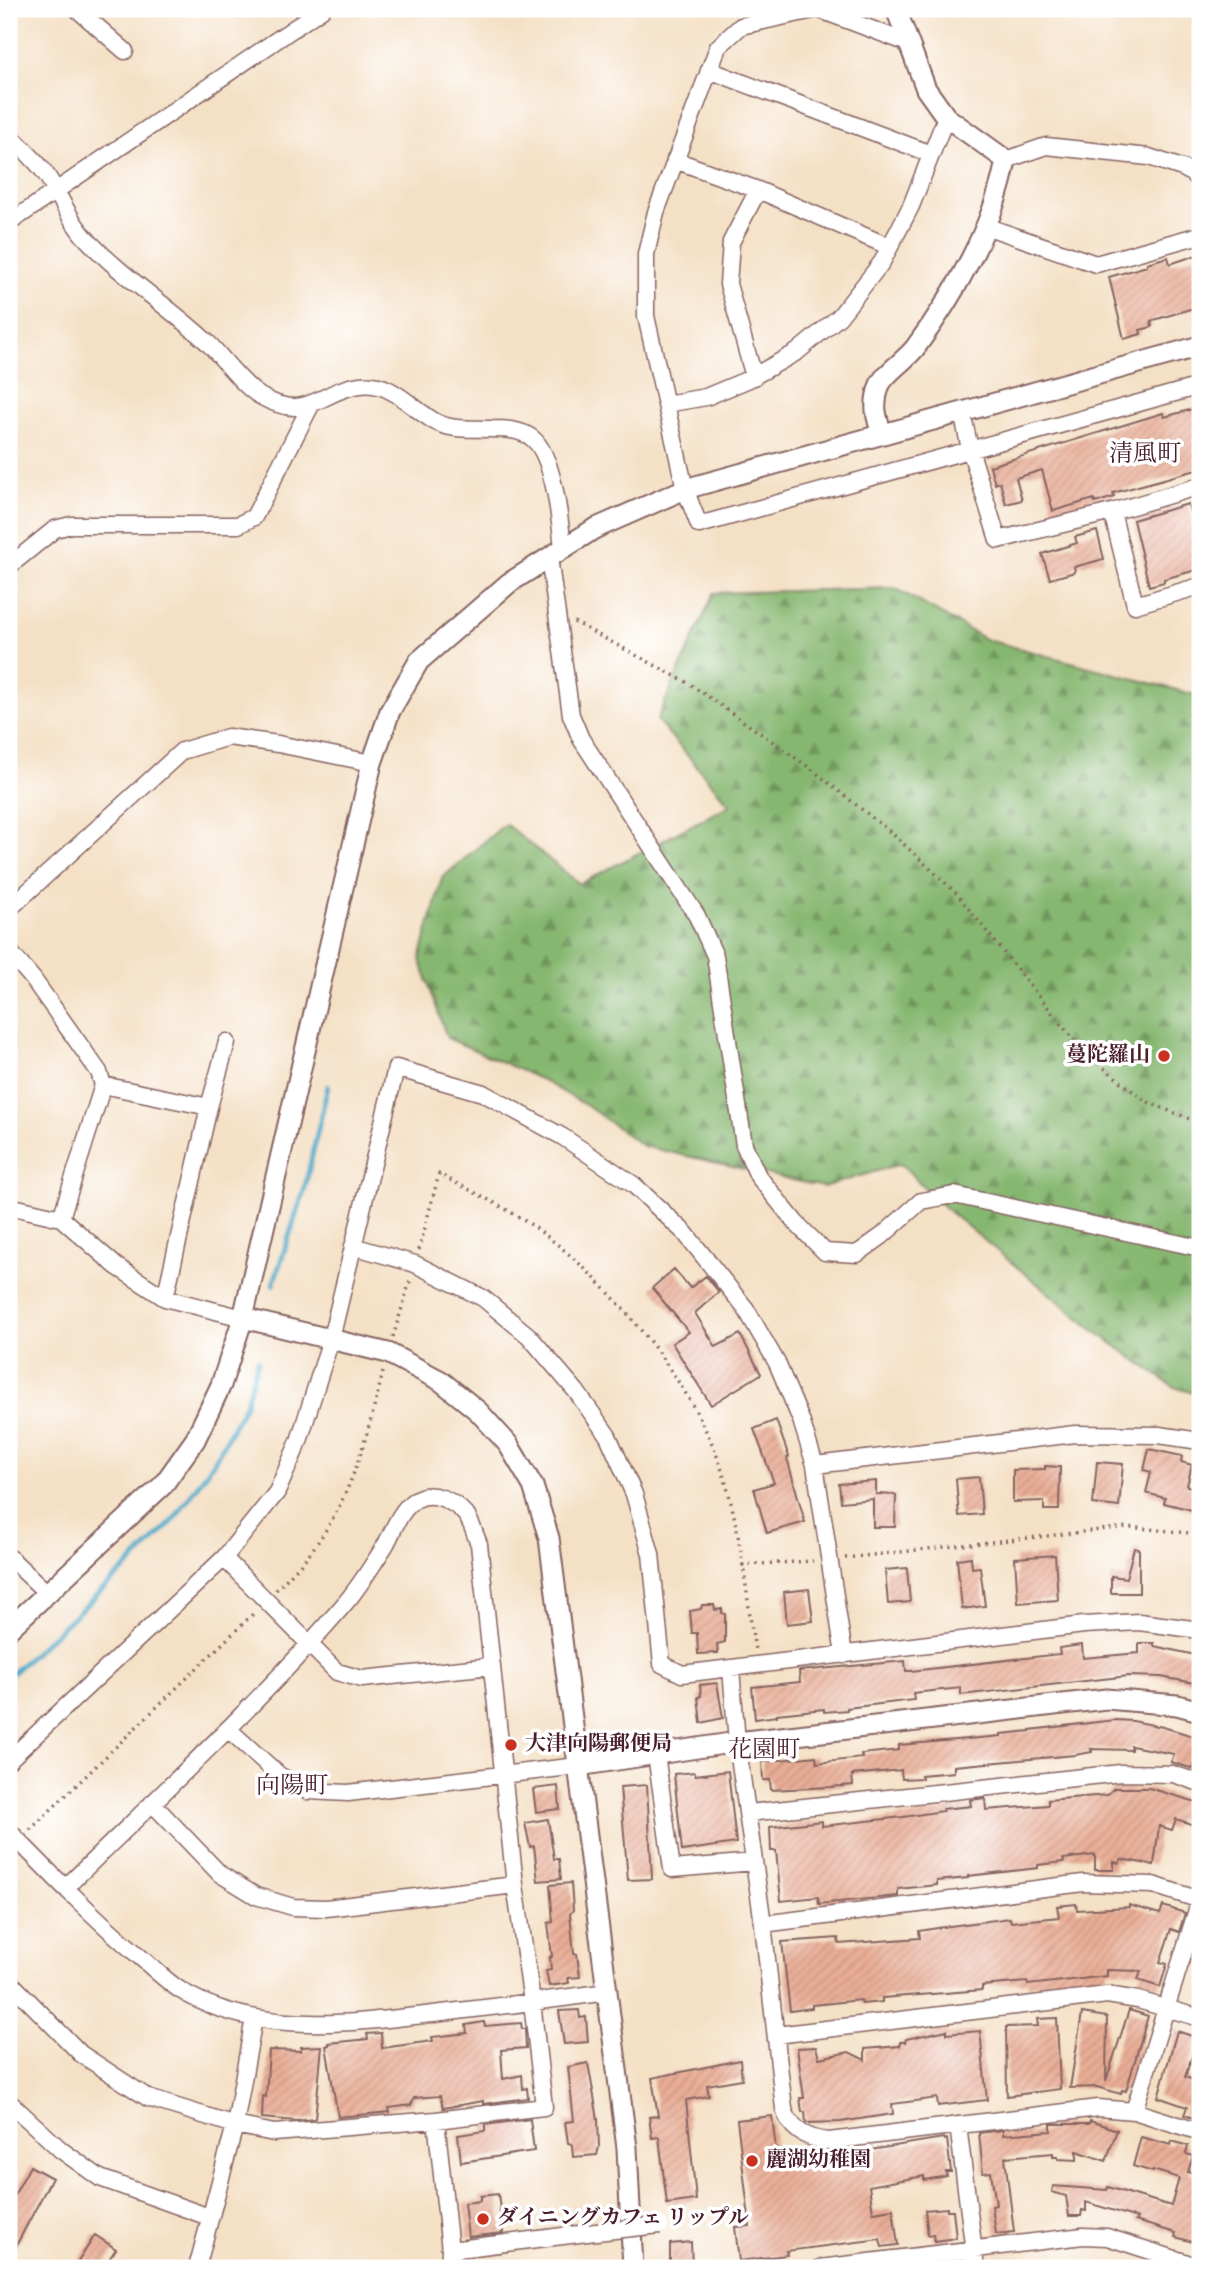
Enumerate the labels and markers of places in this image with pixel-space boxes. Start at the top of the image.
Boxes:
place label: 蔓陀羅山 [1066,1041,1150,1071]
marker: 蔓陀羅山 [1156,1048,1172,1064]
place label: 大津向陽郵便局 [525,1730,672,1760]
marker: 大津向陽郵便局 [503,1737,519,1753]
place label: 麗湖幼稚園 [766,2146,871,2176]
marker: 麗湖幼稚園 [744,2153,760,2169]
place label: ダイニングカフェ リップル [497,2204,749,2234]
marker: ダイニングカフェ リップル [475,2211,491,2227]

